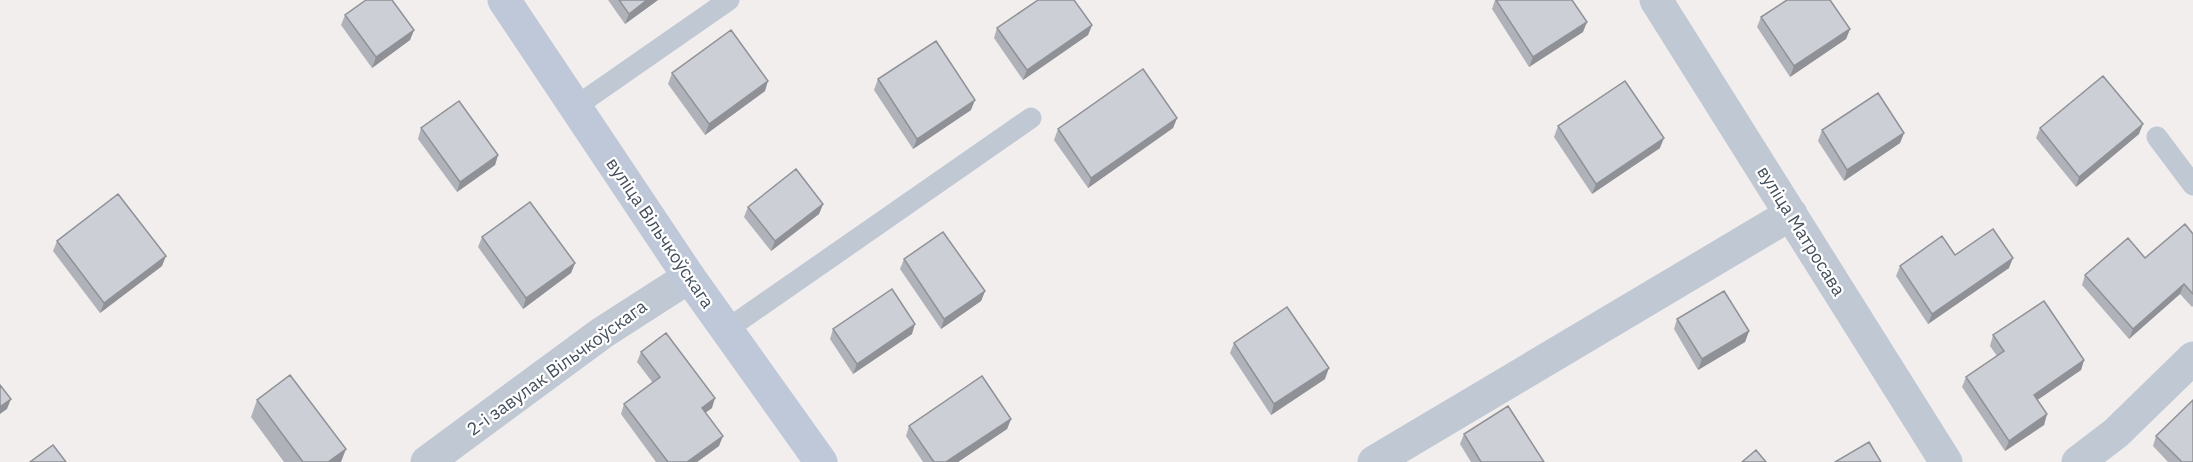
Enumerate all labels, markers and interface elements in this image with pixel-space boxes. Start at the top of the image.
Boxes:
street label: вуліца Вільчкоўскага [601,153,720,313]
street label: вуліца Матросава [1752,161,1851,300]
street label: 2-і завулак Вільчкоўскага [462,294,651,441]

